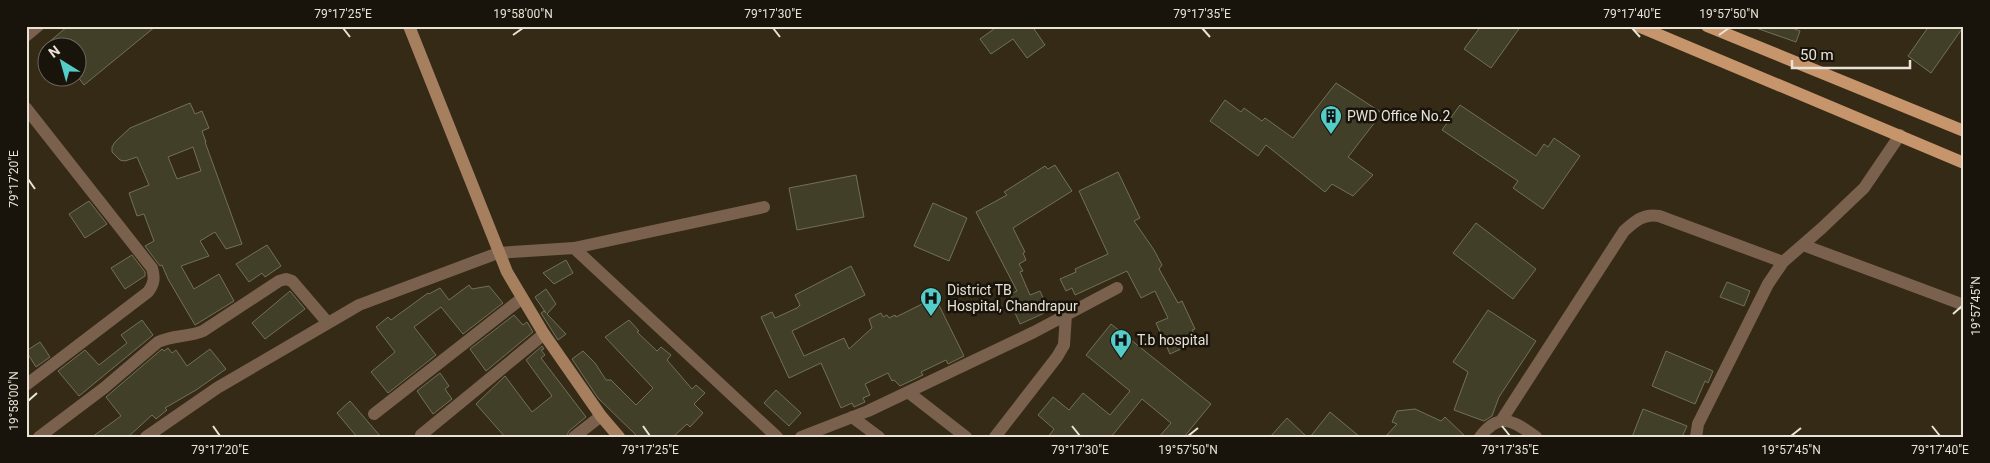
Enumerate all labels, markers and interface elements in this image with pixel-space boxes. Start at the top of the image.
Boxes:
text: 79°17'25"E [314,7,372,21]
text: 19°58'00"N [493,7,553,21]
text: 79°17'30"E [744,7,802,21]
text: 79°17'35"E [1173,7,1231,21]
text: 79°17'40"E [1603,7,1661,21]
text: 19°57'50"N [1699,7,1759,21]
north arrow [38,38,88,88]
scale bar [1792,38,1910,70]
text: N [45,42,63,61]
text: 50 m [1800,46,1834,64]
building icon: PWD Office No.2 [1319,104,1343,135]
place label: PWD Office No.2 [1347,108,1450,124]
text: 79°17'20"E [7,150,21,208]
text: 19°57'45"N [1969,276,1983,336]
place label: District TB Hospital, Chandrapur [947,282,1078,314]
hospital icon: District TB Hospital, Chandrapur [919,286,943,317]
hospital icon: T.b hospital [1109,328,1133,359]
place label: T.b hospital [1137,332,1209,348]
text: 19°58'00"N [7,371,21,431]
text: 79°17'20"E [191,443,249,457]
text: 79°17'25"E [621,443,679,457]
text: 79°17'30"E [1051,443,1109,457]
text: 19°57'50"N [1158,443,1218,457]
text: 79°17'35"E [1481,443,1539,457]
text: 19°57'45"N [1761,443,1821,457]
text: 79°17'40"E [1911,443,1969,457]

